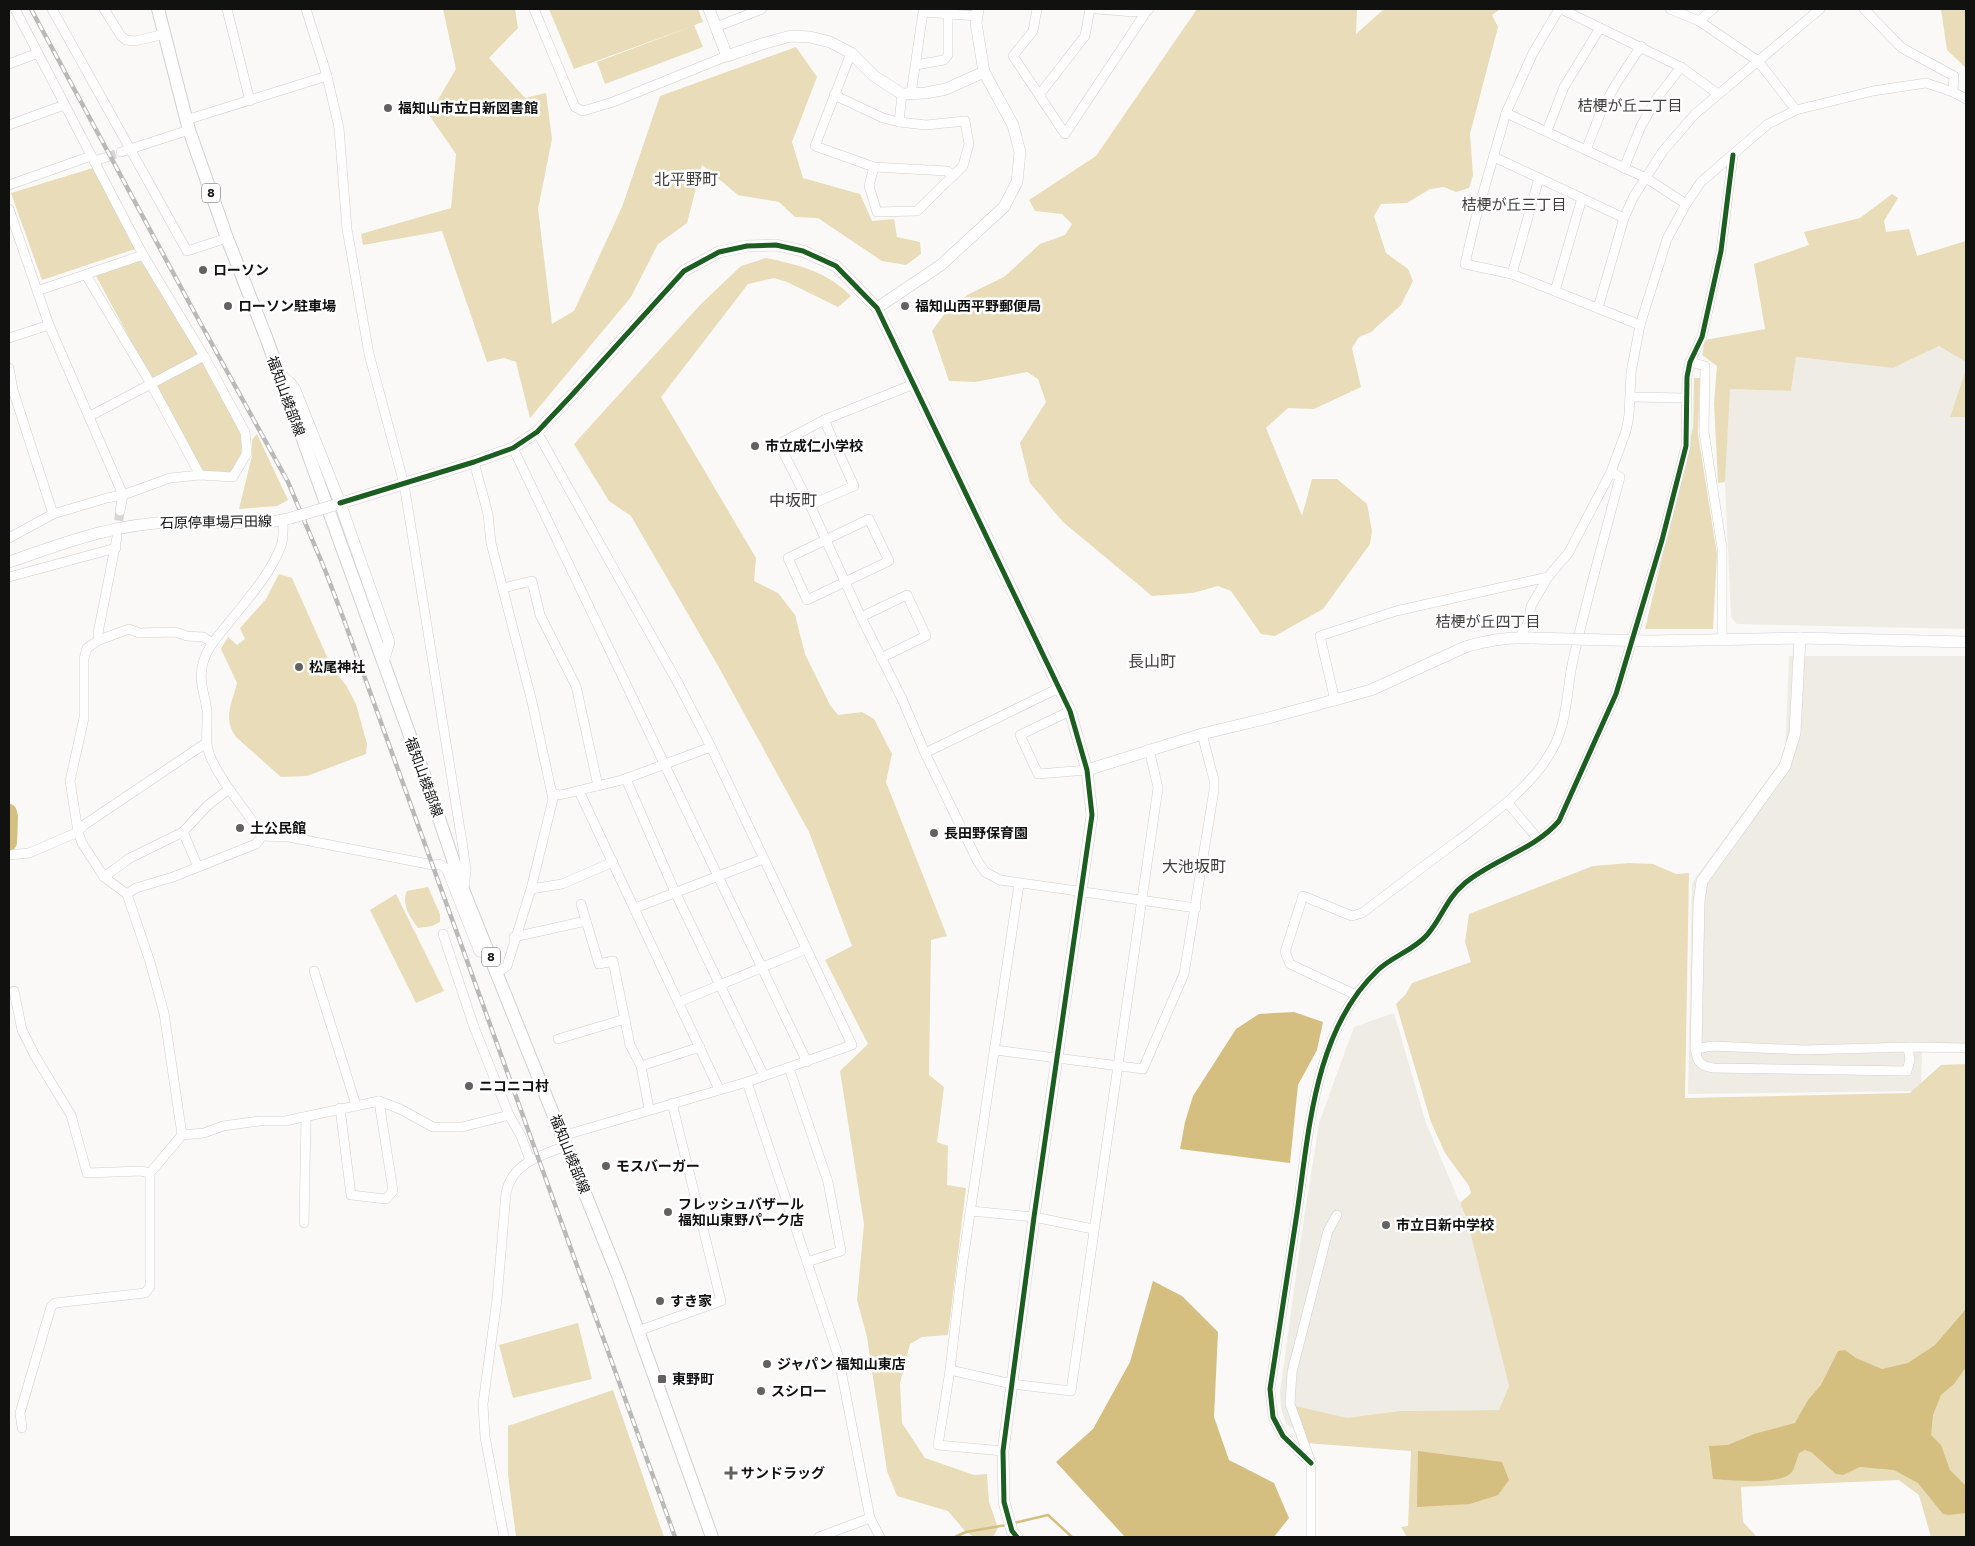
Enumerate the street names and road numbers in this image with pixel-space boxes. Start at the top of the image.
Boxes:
road number: 8 [202,184,220,202]
street label: 福知山綾部線 [264,353,309,438]
street label: 石原停車場戸田線 [160,512,272,531]
street label: 福知山綾部線 [402,734,447,819]
road number: 8 [482,948,500,966]
street label: 福知山綾部線 [547,1112,594,1196]

